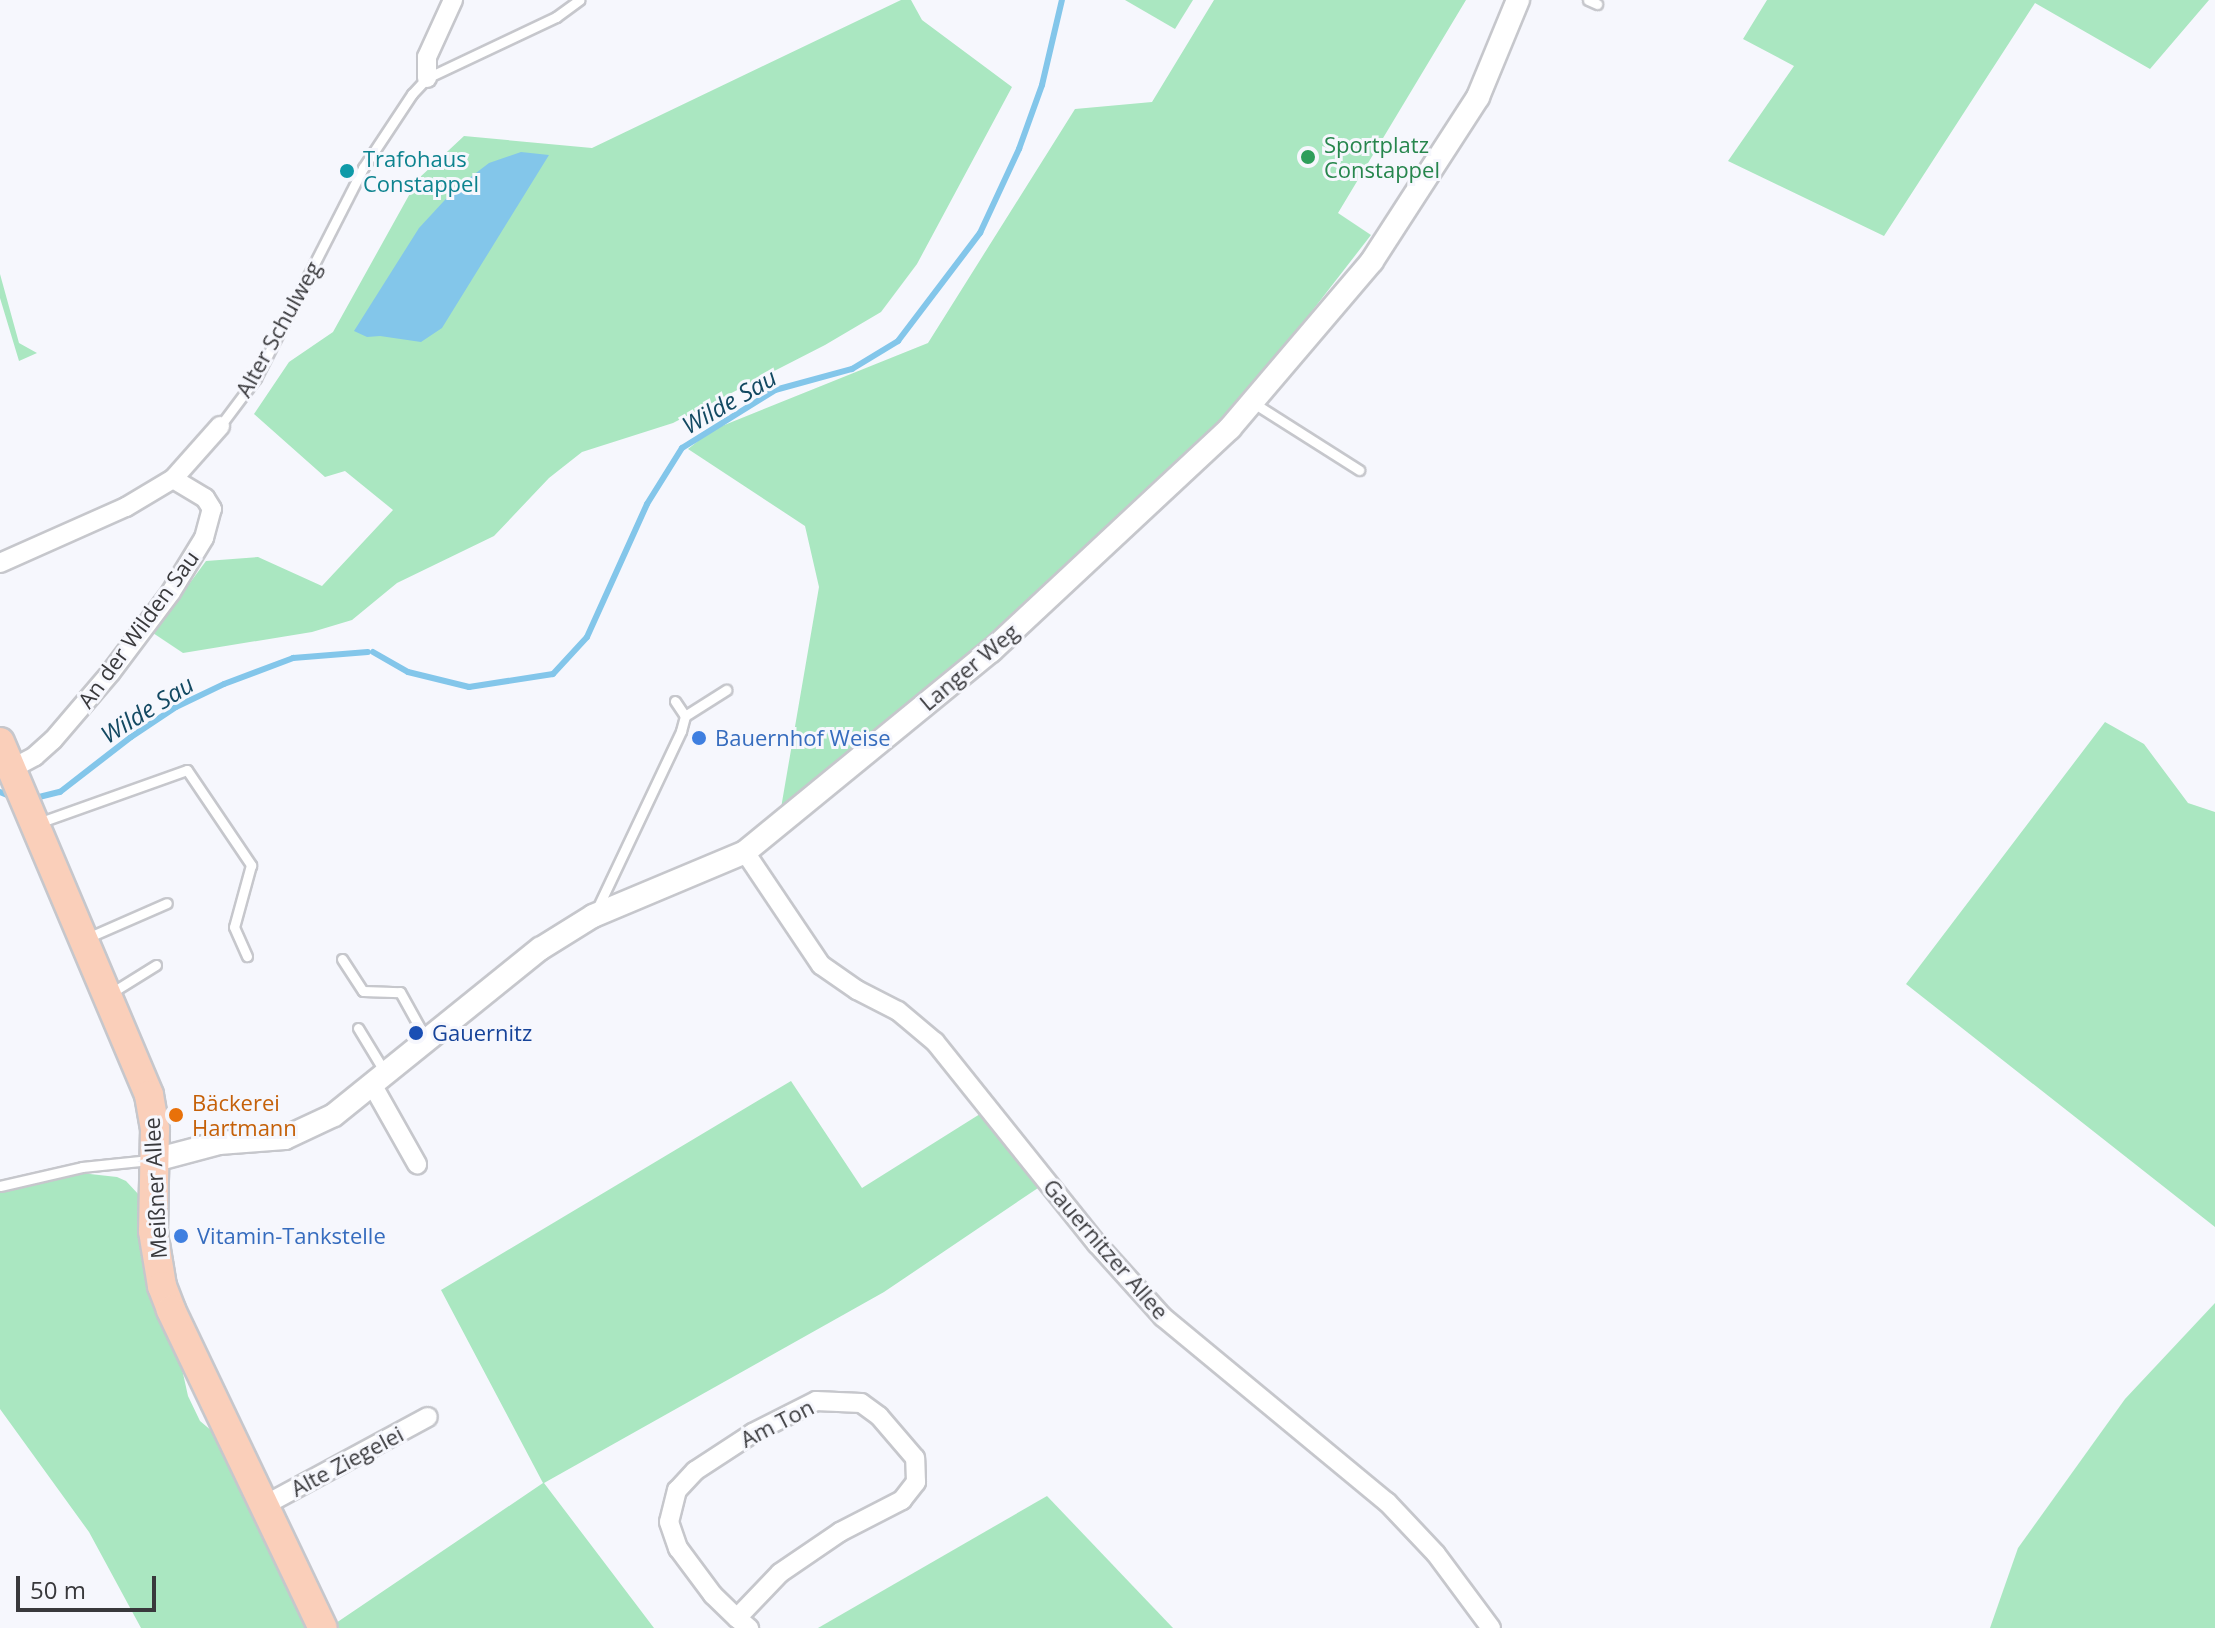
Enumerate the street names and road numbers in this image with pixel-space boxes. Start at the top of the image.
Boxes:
street label: Alter Schulweg [230,257,326,401]
street label: An der Wilden Sau [72,545,204,713]
street label: Langer Weg [914,618,1024,716]
street label: Meißner Allee [138,1117,172,1259]
street label: Gauernitzer Allee [1038,1174,1174,1324]
street label: Am Ton [736,1393,818,1453]
street label: Alte Ziegelei [286,1420,408,1502]

